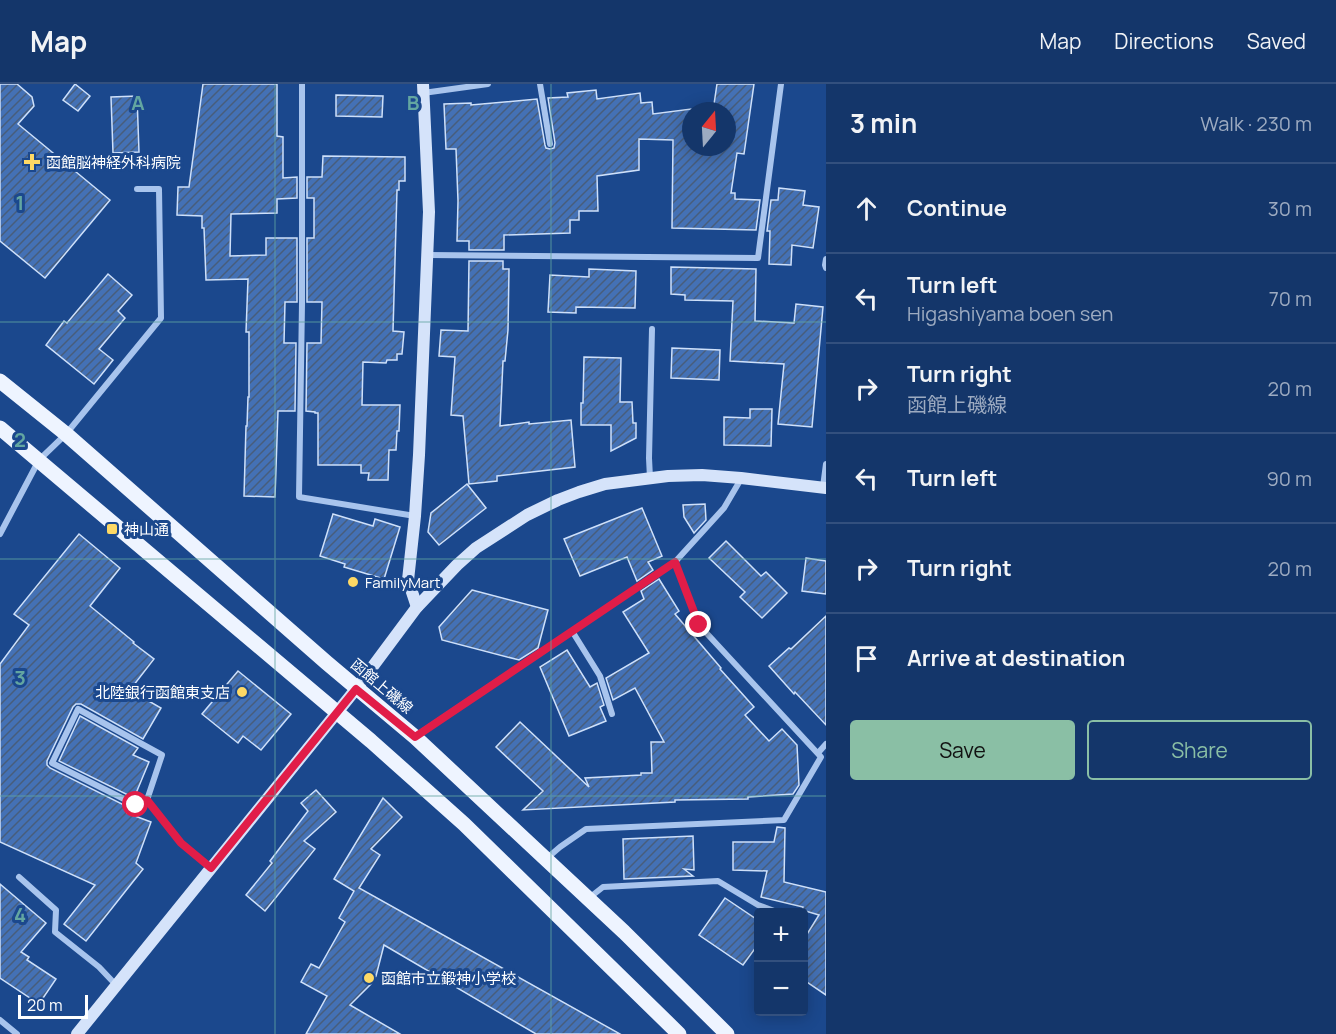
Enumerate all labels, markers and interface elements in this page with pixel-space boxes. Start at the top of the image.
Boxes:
text: Map [30,22,87,60]
text: Map [1040,27,1081,55]
text: Directions [1114,27,1214,55]
text: Saved [1247,27,1306,55]
text: A [131,89,145,116]
text: B [407,89,420,116]
north arrow [682,102,736,156]
text: 3 min [850,105,917,141]
text: Walk · 230 m [1200,110,1312,137]
place label: 函館脳神経外科病院 [46,152,181,173]
marker: 函館脳神経外科病院 [23,153,41,171]
text: 1 [16,189,24,216]
icon: ahead [850,192,883,225]
text: Continue [907,193,1007,223]
text: 30 m [1268,195,1312,222]
text: Turn left [907,270,997,300]
icon: left [850,282,883,315]
text: 70 m [1269,285,1312,312]
text: Higashiyama boen sen [907,300,1113,327]
text: Turn right [907,359,1012,389]
icon: right [850,372,883,405]
text: 20 m [1267,375,1312,402]
text: 函館上磯線 [907,391,1007,418]
text: 2 [14,426,26,453]
icon: left [850,462,883,495]
text: Turn left [907,463,997,493]
text: 90 m [1266,465,1312,492]
place label: 神山通 [124,519,169,540]
marker: 神山通 [105,522,119,536]
icon: right [850,552,883,585]
text: Turn right [907,553,1012,583]
text: 20 m [1267,555,1312,582]
place label: FamilyMart [365,572,441,593]
marker: FamilyMart [346,575,360,589]
route end [685,611,711,637]
icon: arrive [850,642,883,675]
text: Arrive at destination [907,643,1125,673]
street label: 函館上磯線 [347,654,417,718]
text: 3 [14,664,26,691]
place label: 北陸銀行函館東支店 [95,682,230,703]
marker: 北陸銀行函館東支店 [235,685,249,699]
button: Save [850,720,1075,780]
button: Share [1087,720,1312,780]
route start [122,791,148,817]
text: 4 [14,901,26,928]
map controls [754,908,808,1016]
button: + [754,908,808,962]
button: − [754,962,808,1016]
place label: 函館市立鍛神小学校 [381,968,516,989]
marker: 函館市立鍛神小学校 [362,971,376,985]
scale bar [18,992,88,1020]
text: 20 m [27,994,63,1016]

